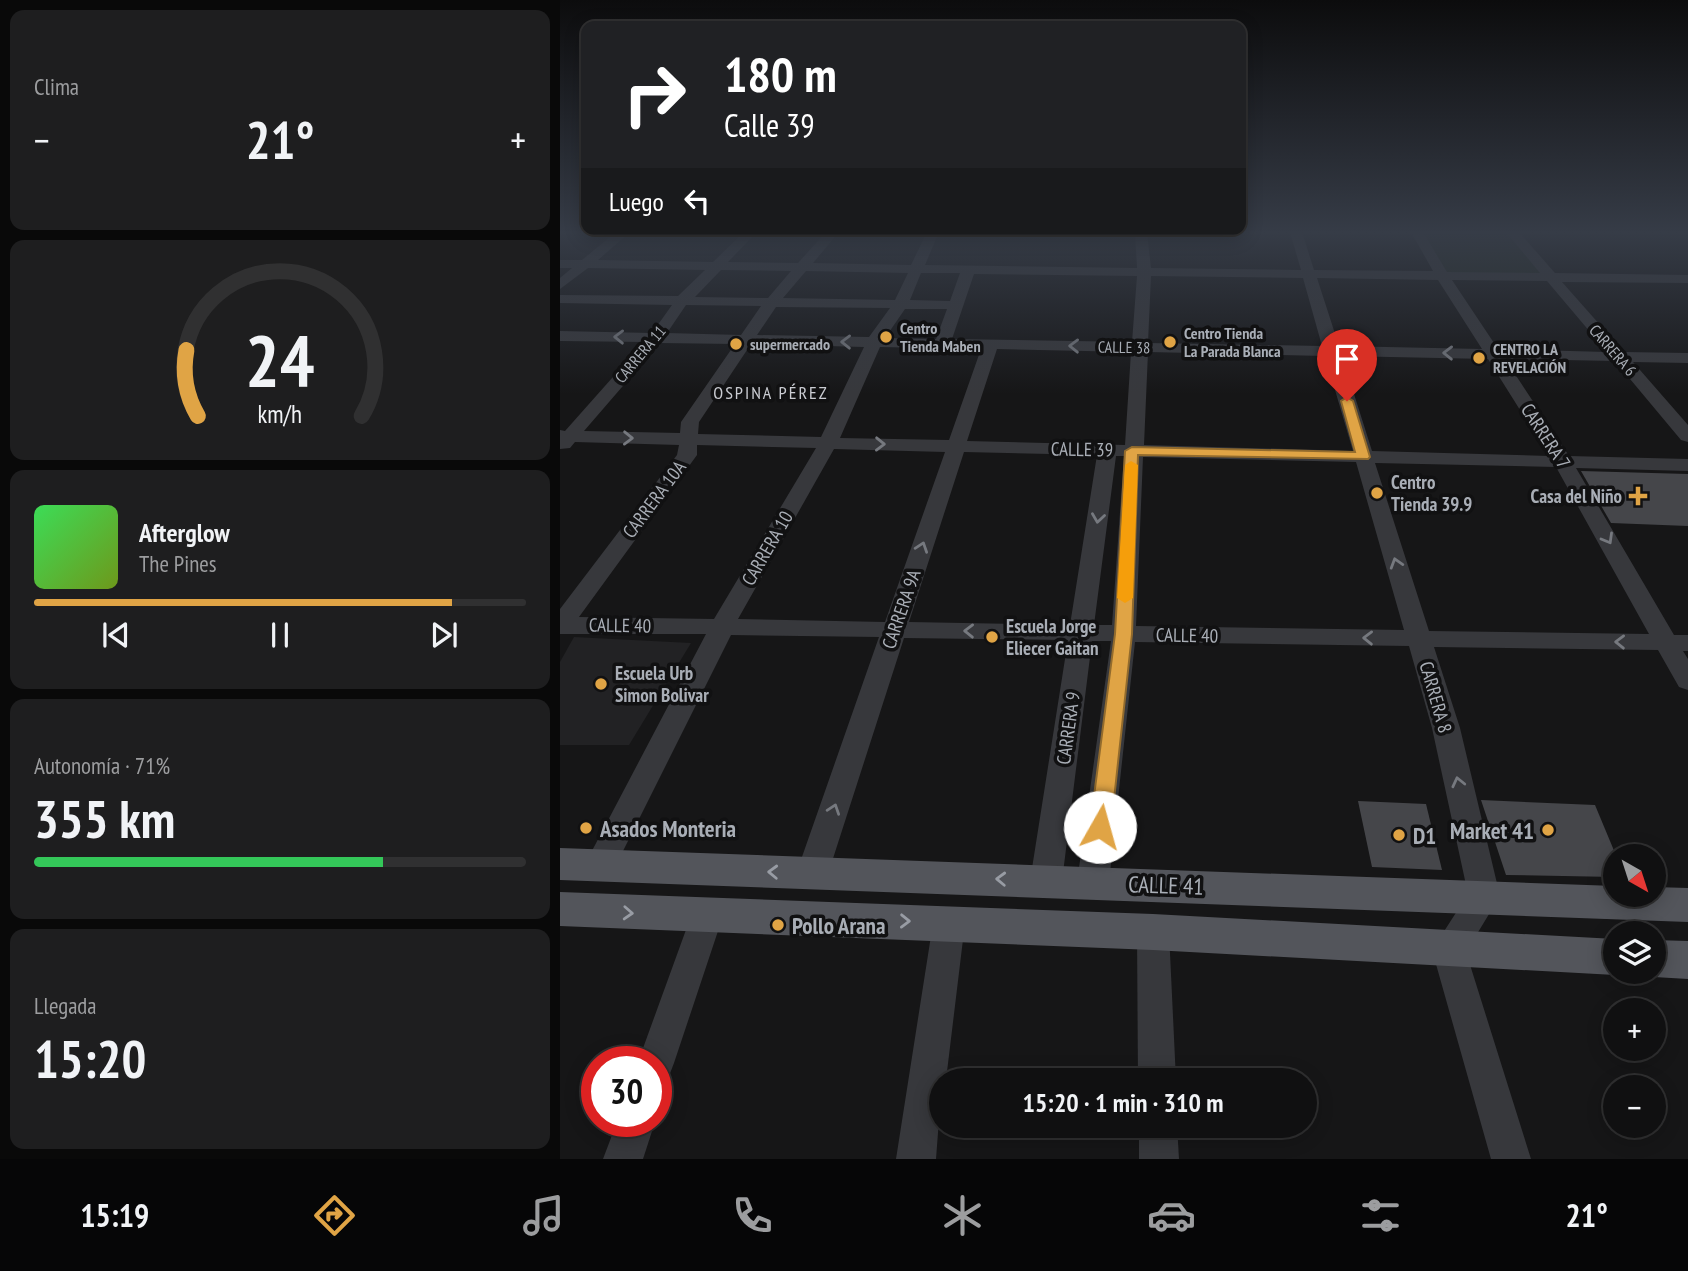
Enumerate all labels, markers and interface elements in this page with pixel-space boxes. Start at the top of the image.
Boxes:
text: 180 m [724,42,837,106]
icon: right [609,49,700,140]
text: Clima [34,72,79,101]
text: Calle 39 [724,104,815,146]
text: 21° [246,106,314,173]
text: − [34,115,50,164]
text: + [510,115,526,164]
icon: left [678,182,716,220]
text: Luego [609,185,664,218]
text: 24 [245,312,315,406]
place label: Centro Tienda Maben [900,318,981,356]
street label: CARRERA 6 [1585,320,1641,380]
street label: CARRERA 11 [610,321,670,387]
place label: Centro Tienda La Parada Blanca [1184,323,1281,361]
marker: Centro Tienda Maben [878,329,894,345]
pin [1317,329,1377,401]
one-way arrow [613,330,624,345]
place label: supermercado [750,334,830,354]
one-way arrow [841,334,851,350]
marker: Centro Tienda La Parada Blanca [1162,334,1178,350]
marker: supermercado [728,336,744,352]
street label: CALLE 38 [1098,337,1150,357]
one-way arrow [1068,338,1079,354]
place label: CENTRO LA REVELACIÓN [1493,339,1566,377]
icon: arrive [1328,340,1366,378]
one-way arrow [1443,346,1454,361]
marker: CENTRO LA REVELACIÓN [1471,350,1487,366]
district label: OSPINA PÉREZ [713,381,829,404]
text: km/h [258,397,302,429]
street label: CARRERA 7 [1516,399,1576,473]
one-way arrow [623,430,634,446]
street label: CALLE 39 [1051,436,1113,462]
one-way arrow [875,437,886,452]
street label: CARRERA 10A [617,456,691,542]
place label: Centro Tienda 39.9 [1391,470,1472,516]
place label: Casa del Niño [1531,484,1622,508]
marker: Centro Tienda 39.9 [1369,485,1385,501]
marker: Casa del Niño [1628,486,1648,506]
street label: CARRERA 10 [736,507,798,589]
one-way arrow [1091,512,1106,524]
text: Afterglow [139,516,230,549]
one-way arrow [1600,532,1613,545]
one-way arrow [914,542,928,554]
text: The Pines [139,549,217,578]
one-way arrow [1389,557,1404,569]
street label: CARRERA 9A [876,566,926,652]
street label: CALLE 40 [589,612,651,638]
place label: Escuela Jorge Eliecer Gaitan [1006,614,1099,660]
icon: previous [97,616,135,654]
icon: pause [261,616,299,654]
icon: next [425,616,463,654]
street label: CALLE 40 [1156,622,1218,648]
one-way arrow [963,623,974,639]
marker: Escuela Jorge Eliecer Gaitan [984,629,1000,645]
one-way arrow [1362,630,1373,646]
one-way arrow [1614,634,1625,650]
street label: CARRERA 8 [1414,658,1458,736]
place label: Escuela Urb Simon Bolivar [615,661,709,707]
marker: Escuela Urb Simon Bolivar [593,676,609,692]
street label: CARRERA 9 [1051,690,1085,766]
text: Autonomía · 71% [34,751,170,780]
one-way arrow [1452,776,1466,788]
text: 355 km [34,785,175,852]
position arrow [1063,790,1137,864]
one-way arrow [826,804,840,816]
place label: Asados Monteria [599,814,736,843]
place label: Market 41 [1450,816,1534,845]
marker: Asados Monteria [578,820,594,836]
place label: D1 [1413,821,1436,850]
marker: Market 41 [1540,822,1556,838]
marker: D1 [1391,827,1407,843]
north arrow [1603,844,1666,906]
map controls [1603,844,1666,1138]
one-way arrow [768,865,779,880]
street label: CALLE 41 [1128,869,1204,901]
one-way arrow [995,872,1006,887]
one-way arrow [623,905,634,920]
place label: Pollo Arana [792,911,885,940]
one-way arrow [899,914,910,929]
marker: Pollo Arana [770,917,786,933]
button: layers [1603,921,1666,984]
text: Llegada [34,991,97,1020]
button: + [1603,998,1666,1061]
text: 15:20 [34,1025,146,1092]
speed limit sign: 30 [581,1046,672,1137]
button: − [1603,1075,1666,1138]
text: 15:20 · 1 min · 310 m [1023,1086,1223,1119]
icon: directions [310,1191,359,1240]
icon: music [519,1191,568,1240]
icon: phone [728,1191,777,1240]
icon: climate [938,1191,987,1240]
icon: car [1147,1191,1196,1240]
icon: filters [1356,1191,1405,1240]
text: 15:19 [80,1194,149,1236]
text: 21° [1566,1194,1608,1236]

